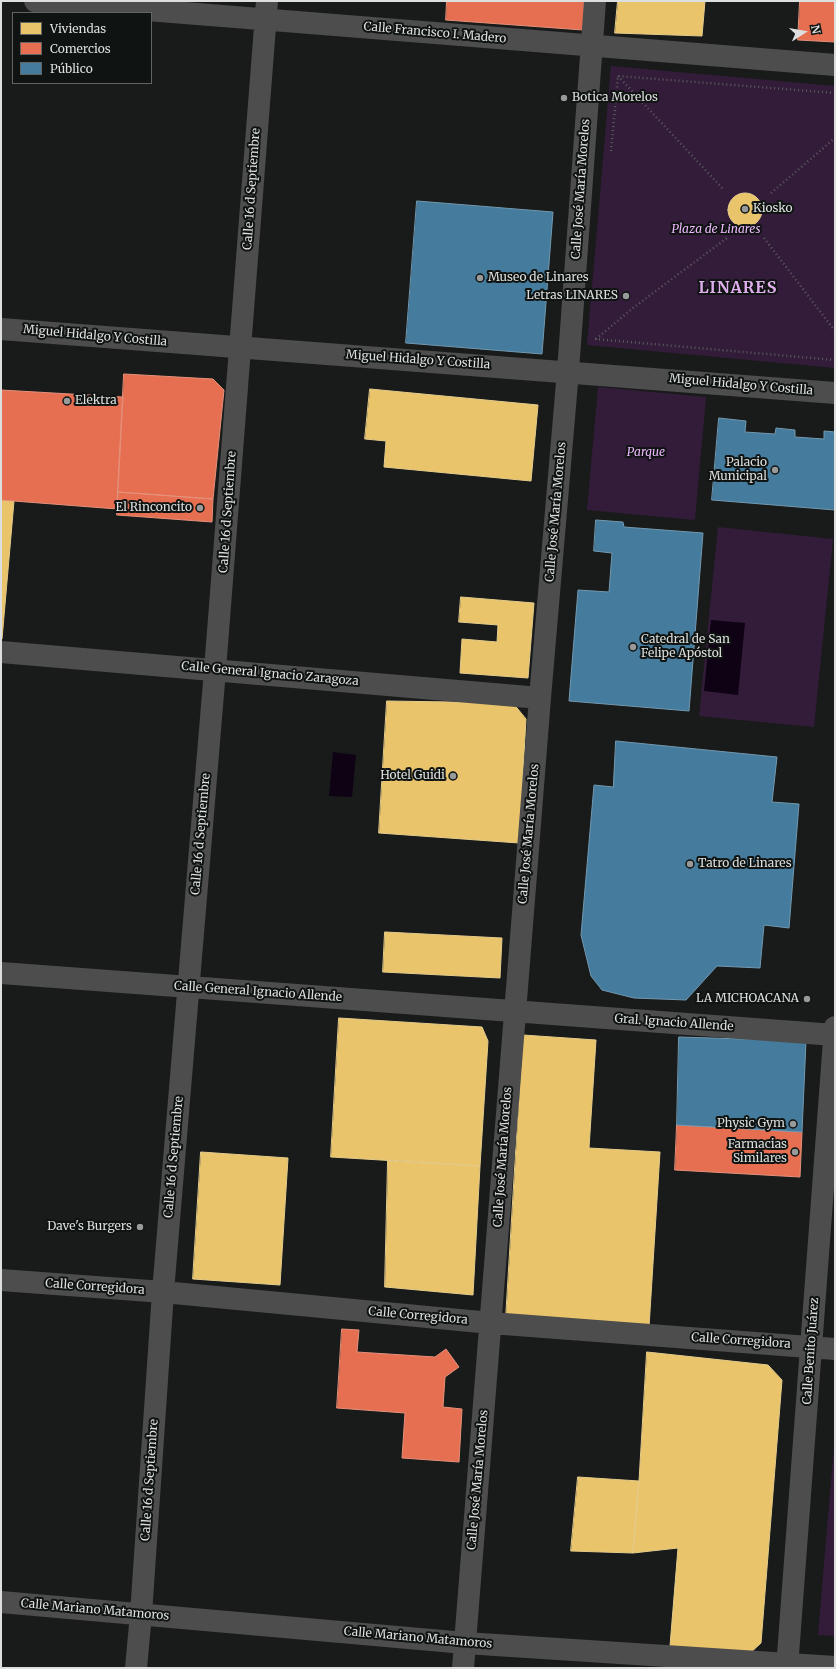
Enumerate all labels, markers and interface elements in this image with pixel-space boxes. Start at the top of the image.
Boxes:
legend [12,12,152,84]
north arrow [784,12,824,52]
street label: Calle Francisco I. Madero [363,20,507,46]
text: Viviendas [50,21,106,36]
text: N [808,24,823,35]
text: Comercios [50,41,111,56]
text: Público [50,61,93,76]
place label: Botica Morelos [572,91,658,105]
marker: Botica Morelos [559,93,569,103]
street label: Calle José María Morelos [569,118,593,260]
street label: Calle 16 d Septiembre [241,128,263,250]
place label: Kiosko [753,202,792,216]
marker: Kiosko [740,204,750,214]
park label: Plaza de Linares [672,223,760,237]
place label: Museo de Linares [488,271,589,285]
marker: Museo de Linares [475,273,485,283]
district label: LINARES [699,278,777,298]
place label: Letras LINARES [526,289,618,303]
marker: Letras LINARES [621,291,631,301]
street label: Miguel Hidalgo Y Costilla [22,323,168,349]
street label: Miguel Hidalgo Y Costilla [345,348,491,372]
street label: Miguel Hidalgo Y Costilla [668,372,814,398]
place label: Elektra [75,394,117,408]
marker: Elektra [62,396,72,406]
street label: Calle José María Morelos [543,441,569,583]
park label: Parque [627,446,665,460]
street label: Calle 16 d Septiembre [217,451,239,573]
place label: Palacio Municipal [709,456,767,484]
marker: Palacio Municipal [770,465,780,475]
place label: El Rinconcito [115,501,192,515]
marker: El Rinconcito [195,503,205,513]
place label: Catedral de San Felipe Apóstol [641,633,730,661]
marker: Catedral de San Felipe Apóstol [628,642,638,652]
street label: Calle General Ignacio Zaragoza [181,659,359,689]
street label: Calle José María Morelos [516,763,542,905]
place label: Hotel Guidi [380,769,445,783]
marker: Hotel Guidi [448,771,458,781]
street label: Calle 16 d Septiembre [189,773,213,895]
place label: Tatro de Linares [698,857,792,871]
marker: Tatro de Linares [685,859,695,869]
street label: Calle General Ignacio Allende [173,979,343,1005]
place label: LA MICHOACANA [696,992,799,1006]
marker: LA MICHOACANA [802,994,812,1004]
street label: Gral. Ignacio Allende [614,1012,734,1034]
street label: Calle José María Morelos [491,1086,515,1228]
street label: Calle 16 d Septiembre [162,1096,186,1218]
place label: Physic Gym [717,1117,785,1131]
marker: Physic Gym [788,1119,798,1129]
place label: Farmacias Similares [728,1138,787,1166]
marker: Farmacias Similares [790,1147,800,1157]
place label: Dave's Burgers [47,1220,132,1234]
marker: Dave's Burgers [135,1222,145,1232]
street label: Calle Corregidora [45,1276,145,1298]
street label: Calle Benito Juárez [800,1297,822,1405]
street label: Calle Corregidora [368,1304,468,1328]
street label: Calle Corregidora [691,1330,791,1352]
street label: Calle José María Morelos [465,1409,491,1551]
street label: Calle 16 d Septiembre [139,1419,161,1541]
street label: Calle Mariano Matamoros [20,1596,170,1624]
street label: Calle Mariano Matamoros [343,1624,493,1652]

